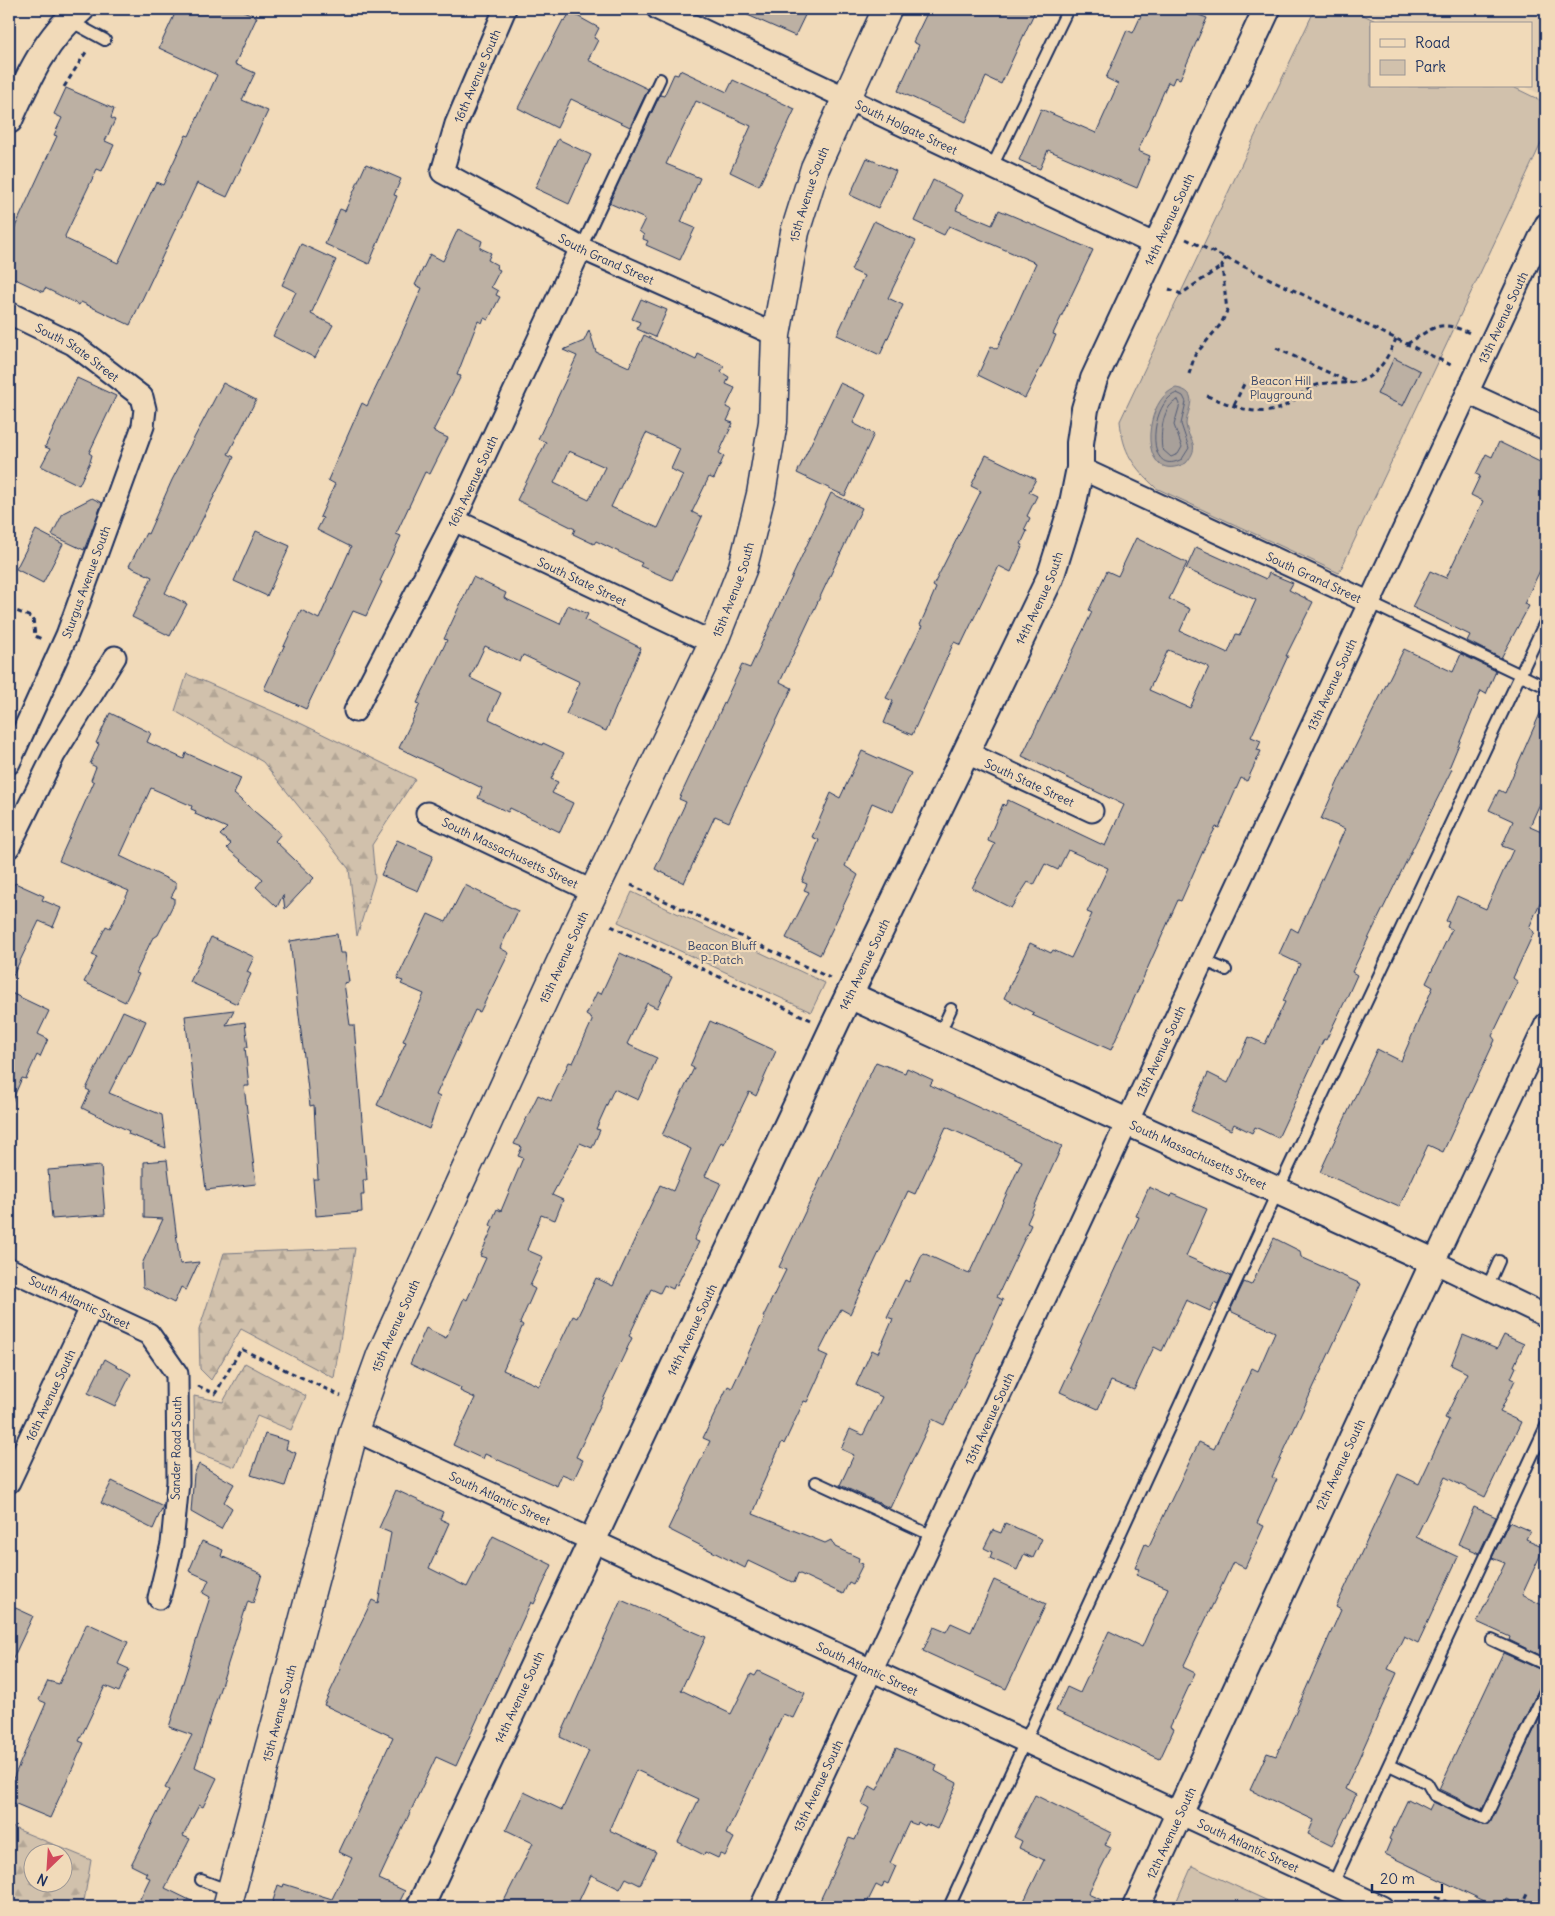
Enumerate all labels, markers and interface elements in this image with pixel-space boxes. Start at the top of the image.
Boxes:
legend [1370,22,1532,88]
street label: 16th Avenue South [451,27,503,125]
text: Road [1415,33,1450,52]
text: Park [1415,57,1446,76]
street label: South Holgate Street [853,96,960,157]
street label: 15th Avenue South [786,144,831,243]
street label: 14th Avenue South [1141,171,1197,268]
street label: South Grand Street [556,230,657,287]
street label: 13th Avenue South [1475,269,1530,366]
street label: South State Street [33,320,122,384]
park label: Beacon Hill Playground [1250,373,1312,402]
street label: 16th Avenue South [444,433,500,530]
street label: Sturgus Avenue South [59,524,113,640]
street label: 15th Avenue South [709,541,756,639]
street label: South Grand Street [1264,548,1364,605]
street label: 14th Avenue South [1012,550,1065,647]
street label: South State Street [535,553,629,608]
street label: 13th Avenue South [1303,636,1359,733]
street label: South State Street [982,755,1077,809]
street label: South Massachusetts Street [440,814,581,891]
street label: 15th Avenue South [535,908,591,1006]
street label: 14th Avenue South [835,916,892,1013]
park label: Beacon Bluff P-Patch [687,938,758,967]
street label: 13th Avenue South [1132,1003,1188,1100]
street label: South Massachusetts Street [1127,1117,1269,1192]
street label: South Atlantic Street [27,1272,133,1332]
street label: 15th Avenue South [368,1277,422,1374]
street label: 14th Avenue South [663,1281,720,1378]
street label: 16th Avenue South [22,1347,78,1444]
street label: 13th Avenue South [961,1370,1017,1467]
street label: Sander Road South [168,1396,184,1500]
street label: 12th Avenue South [1312,1417,1368,1513]
street label: South Atlantic Street [447,1468,553,1528]
street label: South Atlantic Street [814,1638,921,1698]
street label: 14th Avenue South [491,1648,547,1746]
street label: 15th Avenue South [259,1662,299,1763]
street label: 13th Avenue South [790,1737,846,1834]
street label: 12th Avenue South [1143,1785,1199,1881]
street label: South Atlantic Street [1195,1815,1302,1875]
north arrow [22,1844,72,1894]
scale bar [1372,1861,1442,1893]
text: 20 m [1380,1869,1415,1888]
text: N [34,1870,51,1890]

